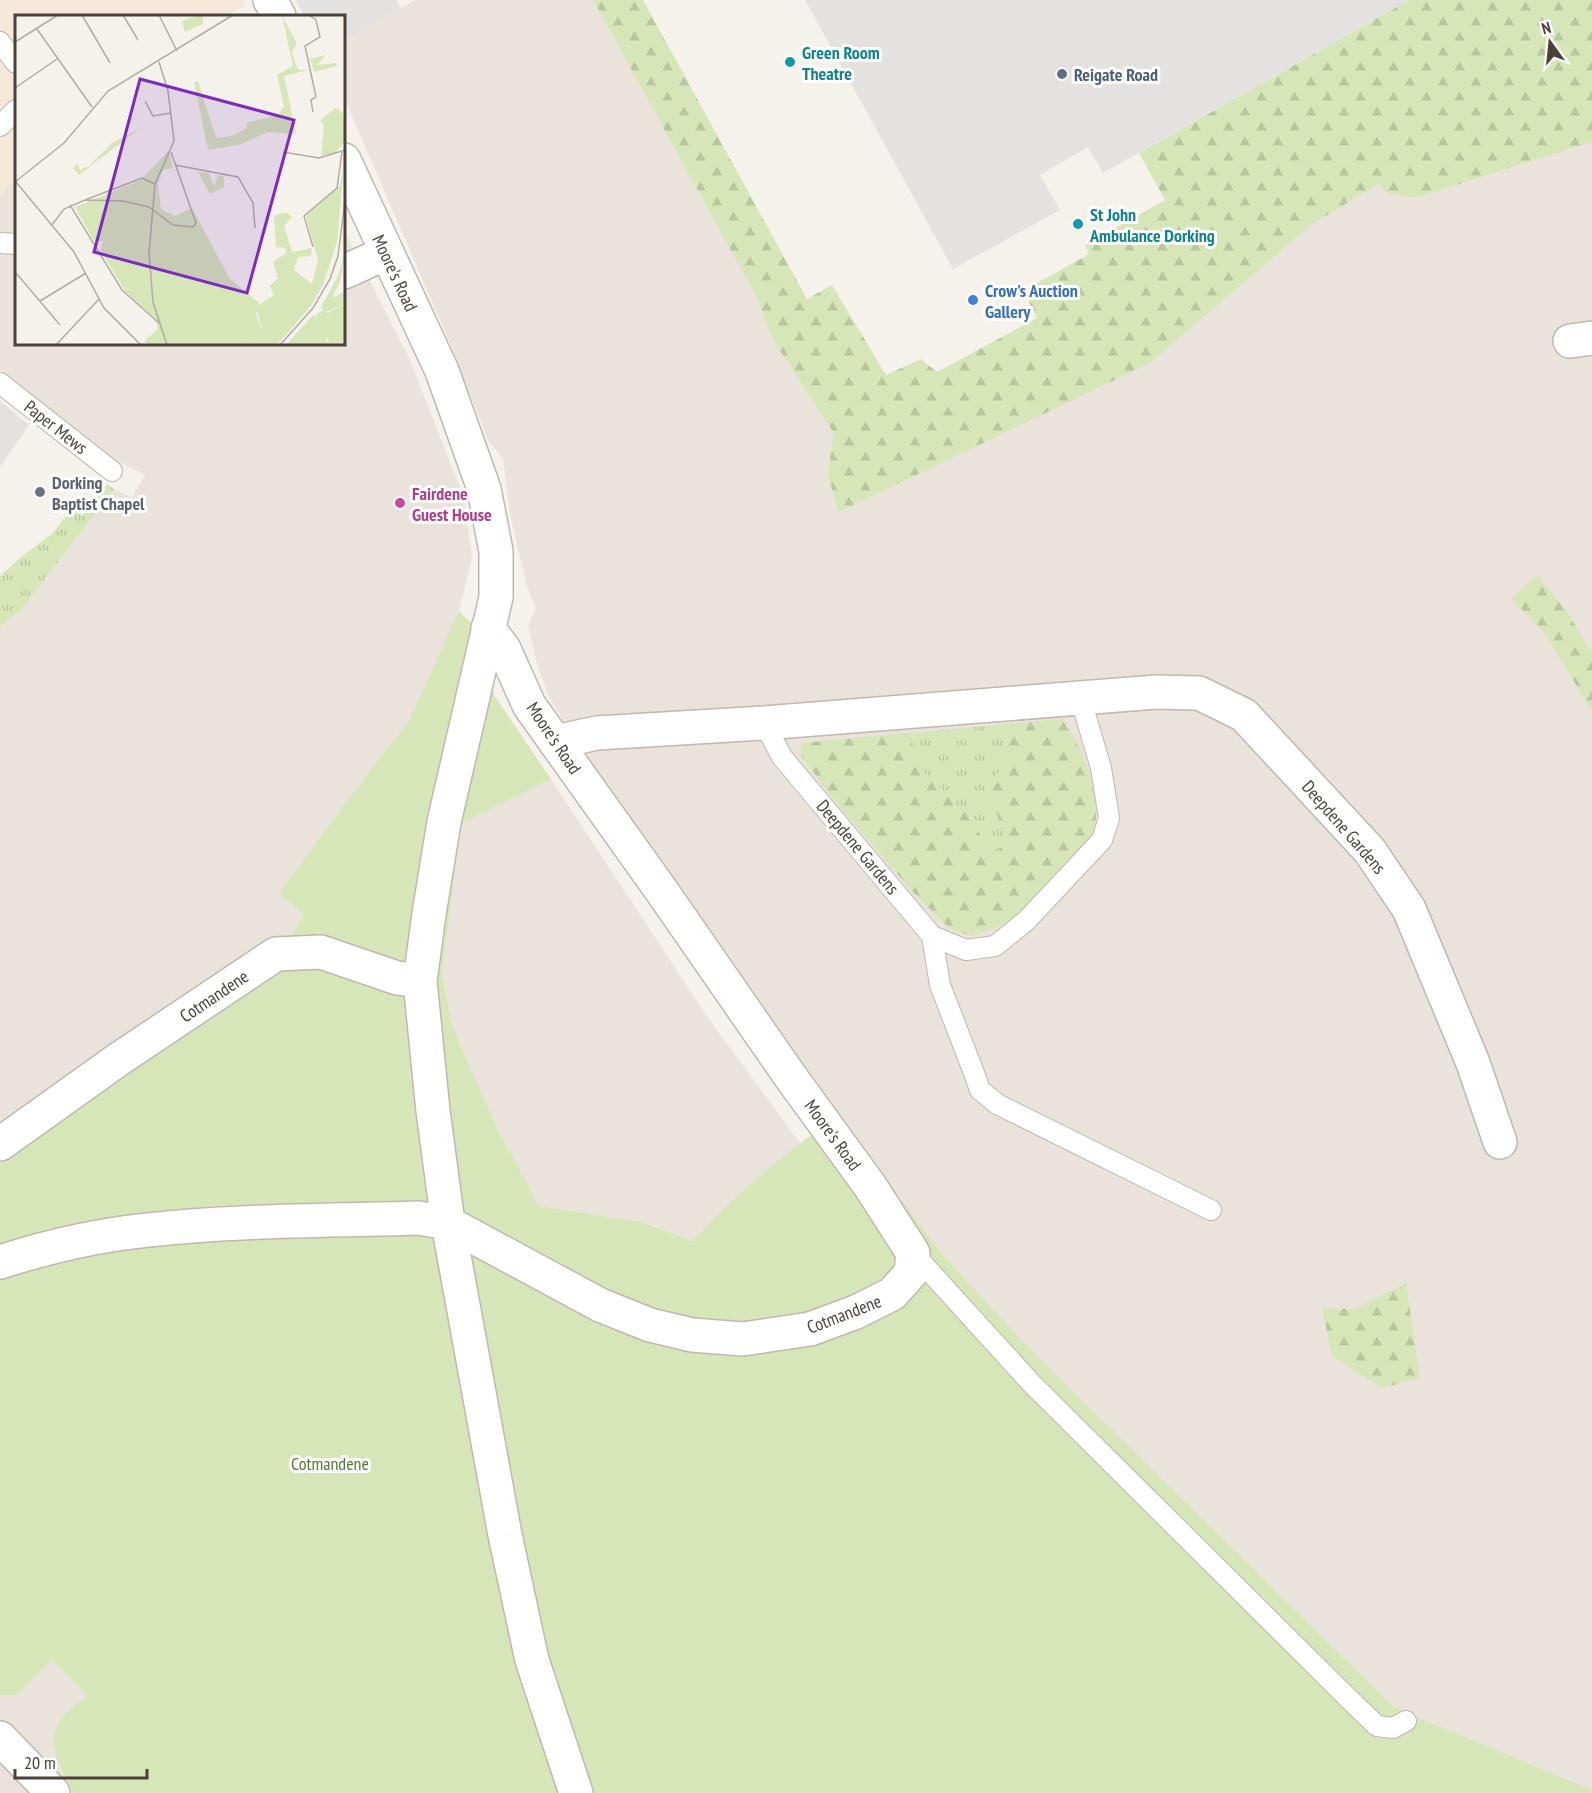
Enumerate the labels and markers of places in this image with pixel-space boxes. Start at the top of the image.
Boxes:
place label: Green Room Theatre [802,41,880,85]
marker: Green Room Theatre [783,55,797,69]
place label: Reigate Road [1074,63,1158,86]
marker: Reigate Road [1055,67,1069,81]
place label: St John Ambulance Dorking [1089,203,1215,247]
marker: St John Ambulance Dorking [1071,217,1085,231]
place label: Crow's Auction Gallery [985,279,1078,323]
marker: Crow's Auction Gallery [966,293,980,307]
place label: Dorking Baptist Chapel [52,471,145,515]
place label: Fairdene Guest House [412,482,492,526]
marker: Dorking Baptist Chapel [33,485,47,499]
marker: Fairdene Guest House [393,496,407,510]

